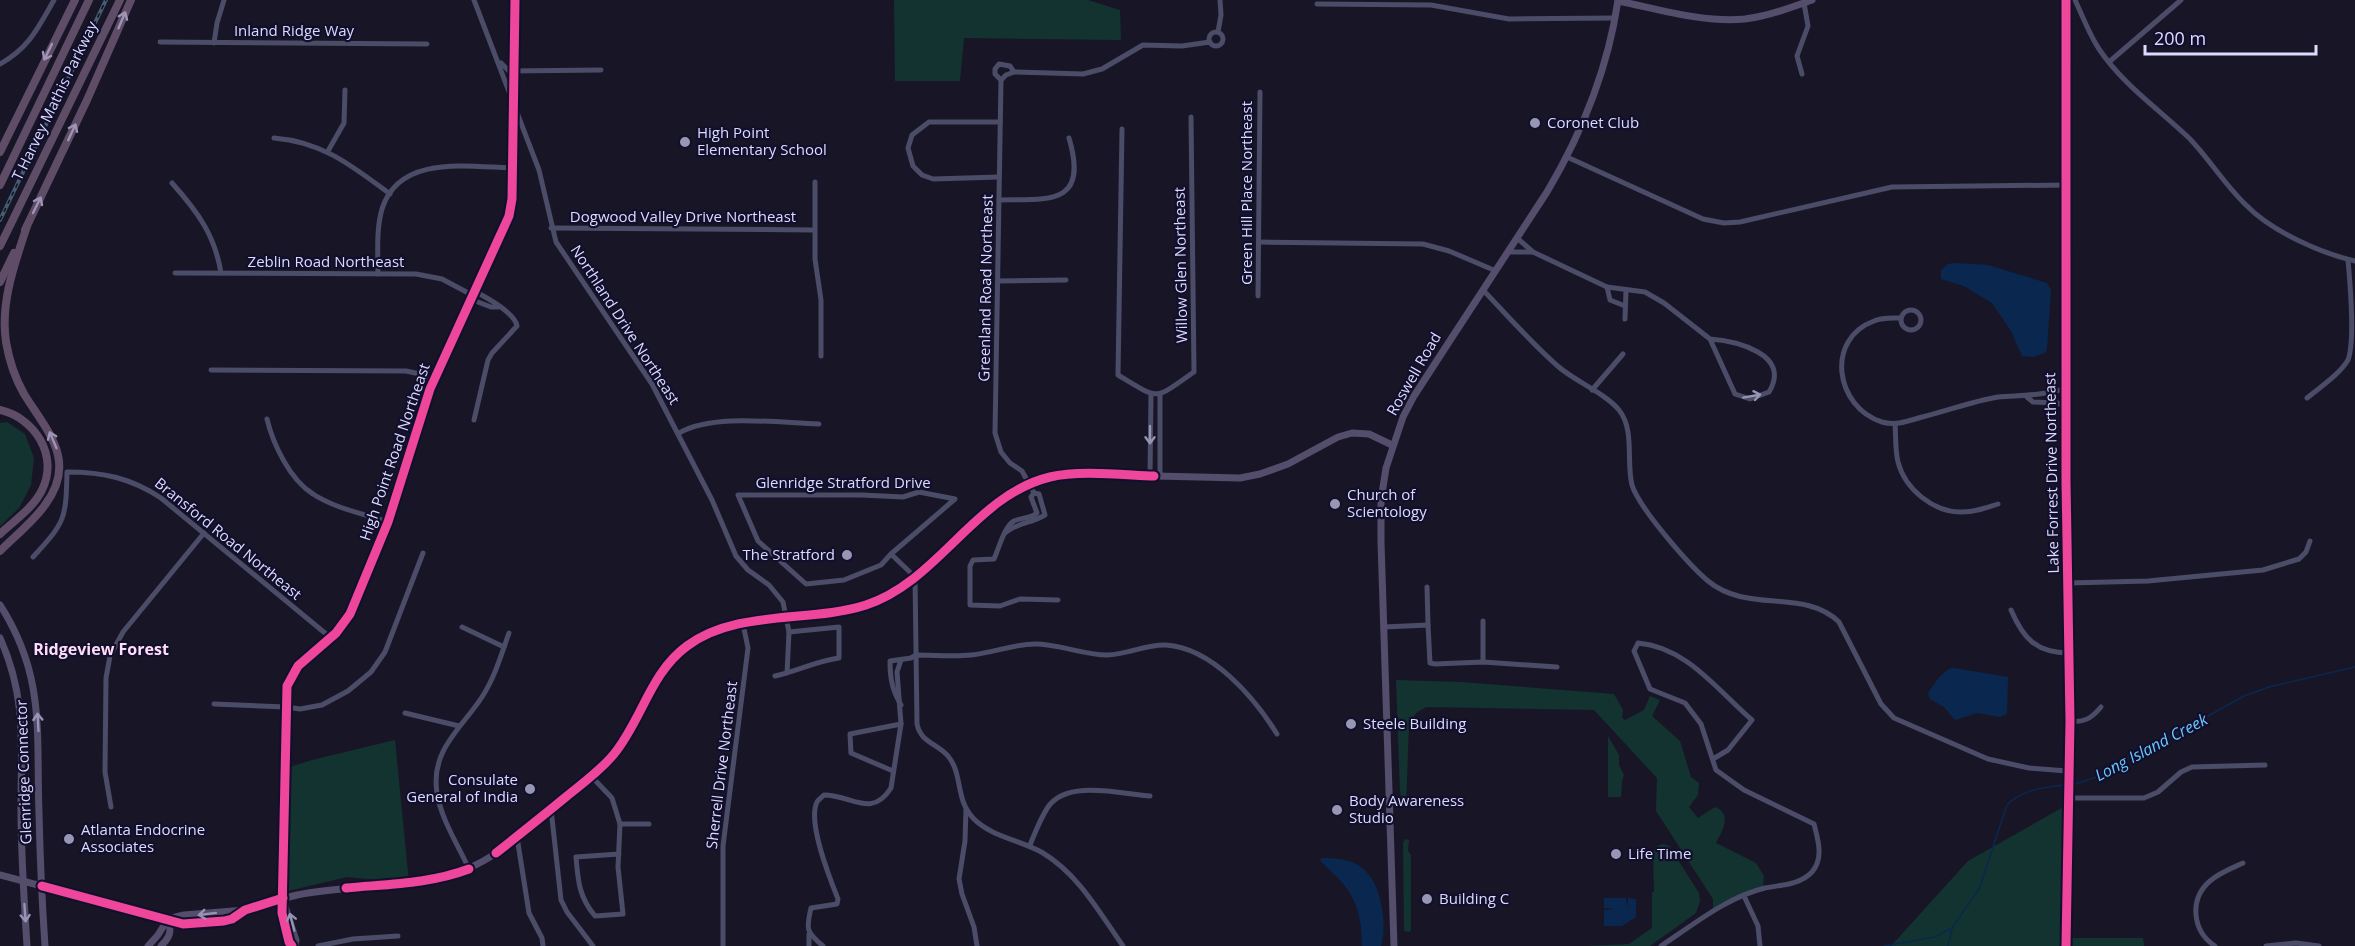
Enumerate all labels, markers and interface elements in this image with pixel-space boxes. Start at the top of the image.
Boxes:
one-way arrow [117,12,128,30]
street label: T Harvey Mathis Parkway [7,17,102,184]
scale bar [2145,18,2316,56]
street label: Inland Ridge Way [234,20,355,40]
text: 200 m [2154,26,2206,50]
one-way arrow [42,43,54,60]
street label: Green Hill Place Northeast [1236,101,1256,285]
place label: Coronet Club [1547,112,1639,132]
marker: Coronet Club [1528,116,1542,130]
place label: High Point Elementary School [697,122,827,159]
one-way arrow [66,124,78,142]
marker: High Point Elementary School [678,135,692,149]
street label: Willow Glen Northeast [1169,187,1191,343]
street label: Greenland Road Northeast [973,194,997,382]
one-way arrow [31,197,43,215]
street label: Dogwood Valley Drive Northeast [570,206,796,226]
street label: Northland Drive Northeast [567,241,685,408]
street label: Zeblin Road Northeast [248,251,404,271]
street label: Roswell Road [1381,328,1445,419]
street label: High Point Road Northeast [354,360,434,543]
street label: Lake Forrest Drive Northeast [2039,372,2063,574]
one-way arrow [1742,391,1761,402]
one-way arrow [1144,425,1156,445]
one-way arrow [47,432,58,450]
street label: Glenridge Stratford Drive [755,472,931,492]
street label: Bransford Road Northeast [151,473,306,604]
place label: Church of Scientology [1347,484,1427,521]
marker: Church of Scientology [1328,497,1342,511]
place label: The Stratford [742,544,835,564]
marker: The Stratford [840,548,854,562]
district label: Ridgeview Forest [33,638,169,660]
street label: Sherrell Drive Northeast [701,680,741,850]
street label: Glenridge Connector [10,699,36,845]
water label: Long Island Creek [2091,707,2212,786]
one-way arrow [32,713,43,733]
place label: Steele Building [1363,713,1466,733]
marker: Steele Building [1344,717,1358,731]
place label: Consulate General of India [406,769,518,806]
marker: Consulate General of India [523,782,537,796]
place label: Body Awareness Studio [1349,790,1464,827]
marker: Body Awareness Studio [1330,803,1344,817]
place label: Atlanta Endocrine Associates [81,819,205,856]
marker: Atlanta Endocrine Associates [62,832,76,846]
place label: Life Time [1628,843,1691,863]
marker: Life Time [1609,847,1623,861]
place label: Building C [1439,888,1509,908]
marker: Building C [1420,892,1434,906]
one-way arrow [19,903,30,923]
one-way arrow [197,909,217,920]
one-way arrow [286,913,297,932]

